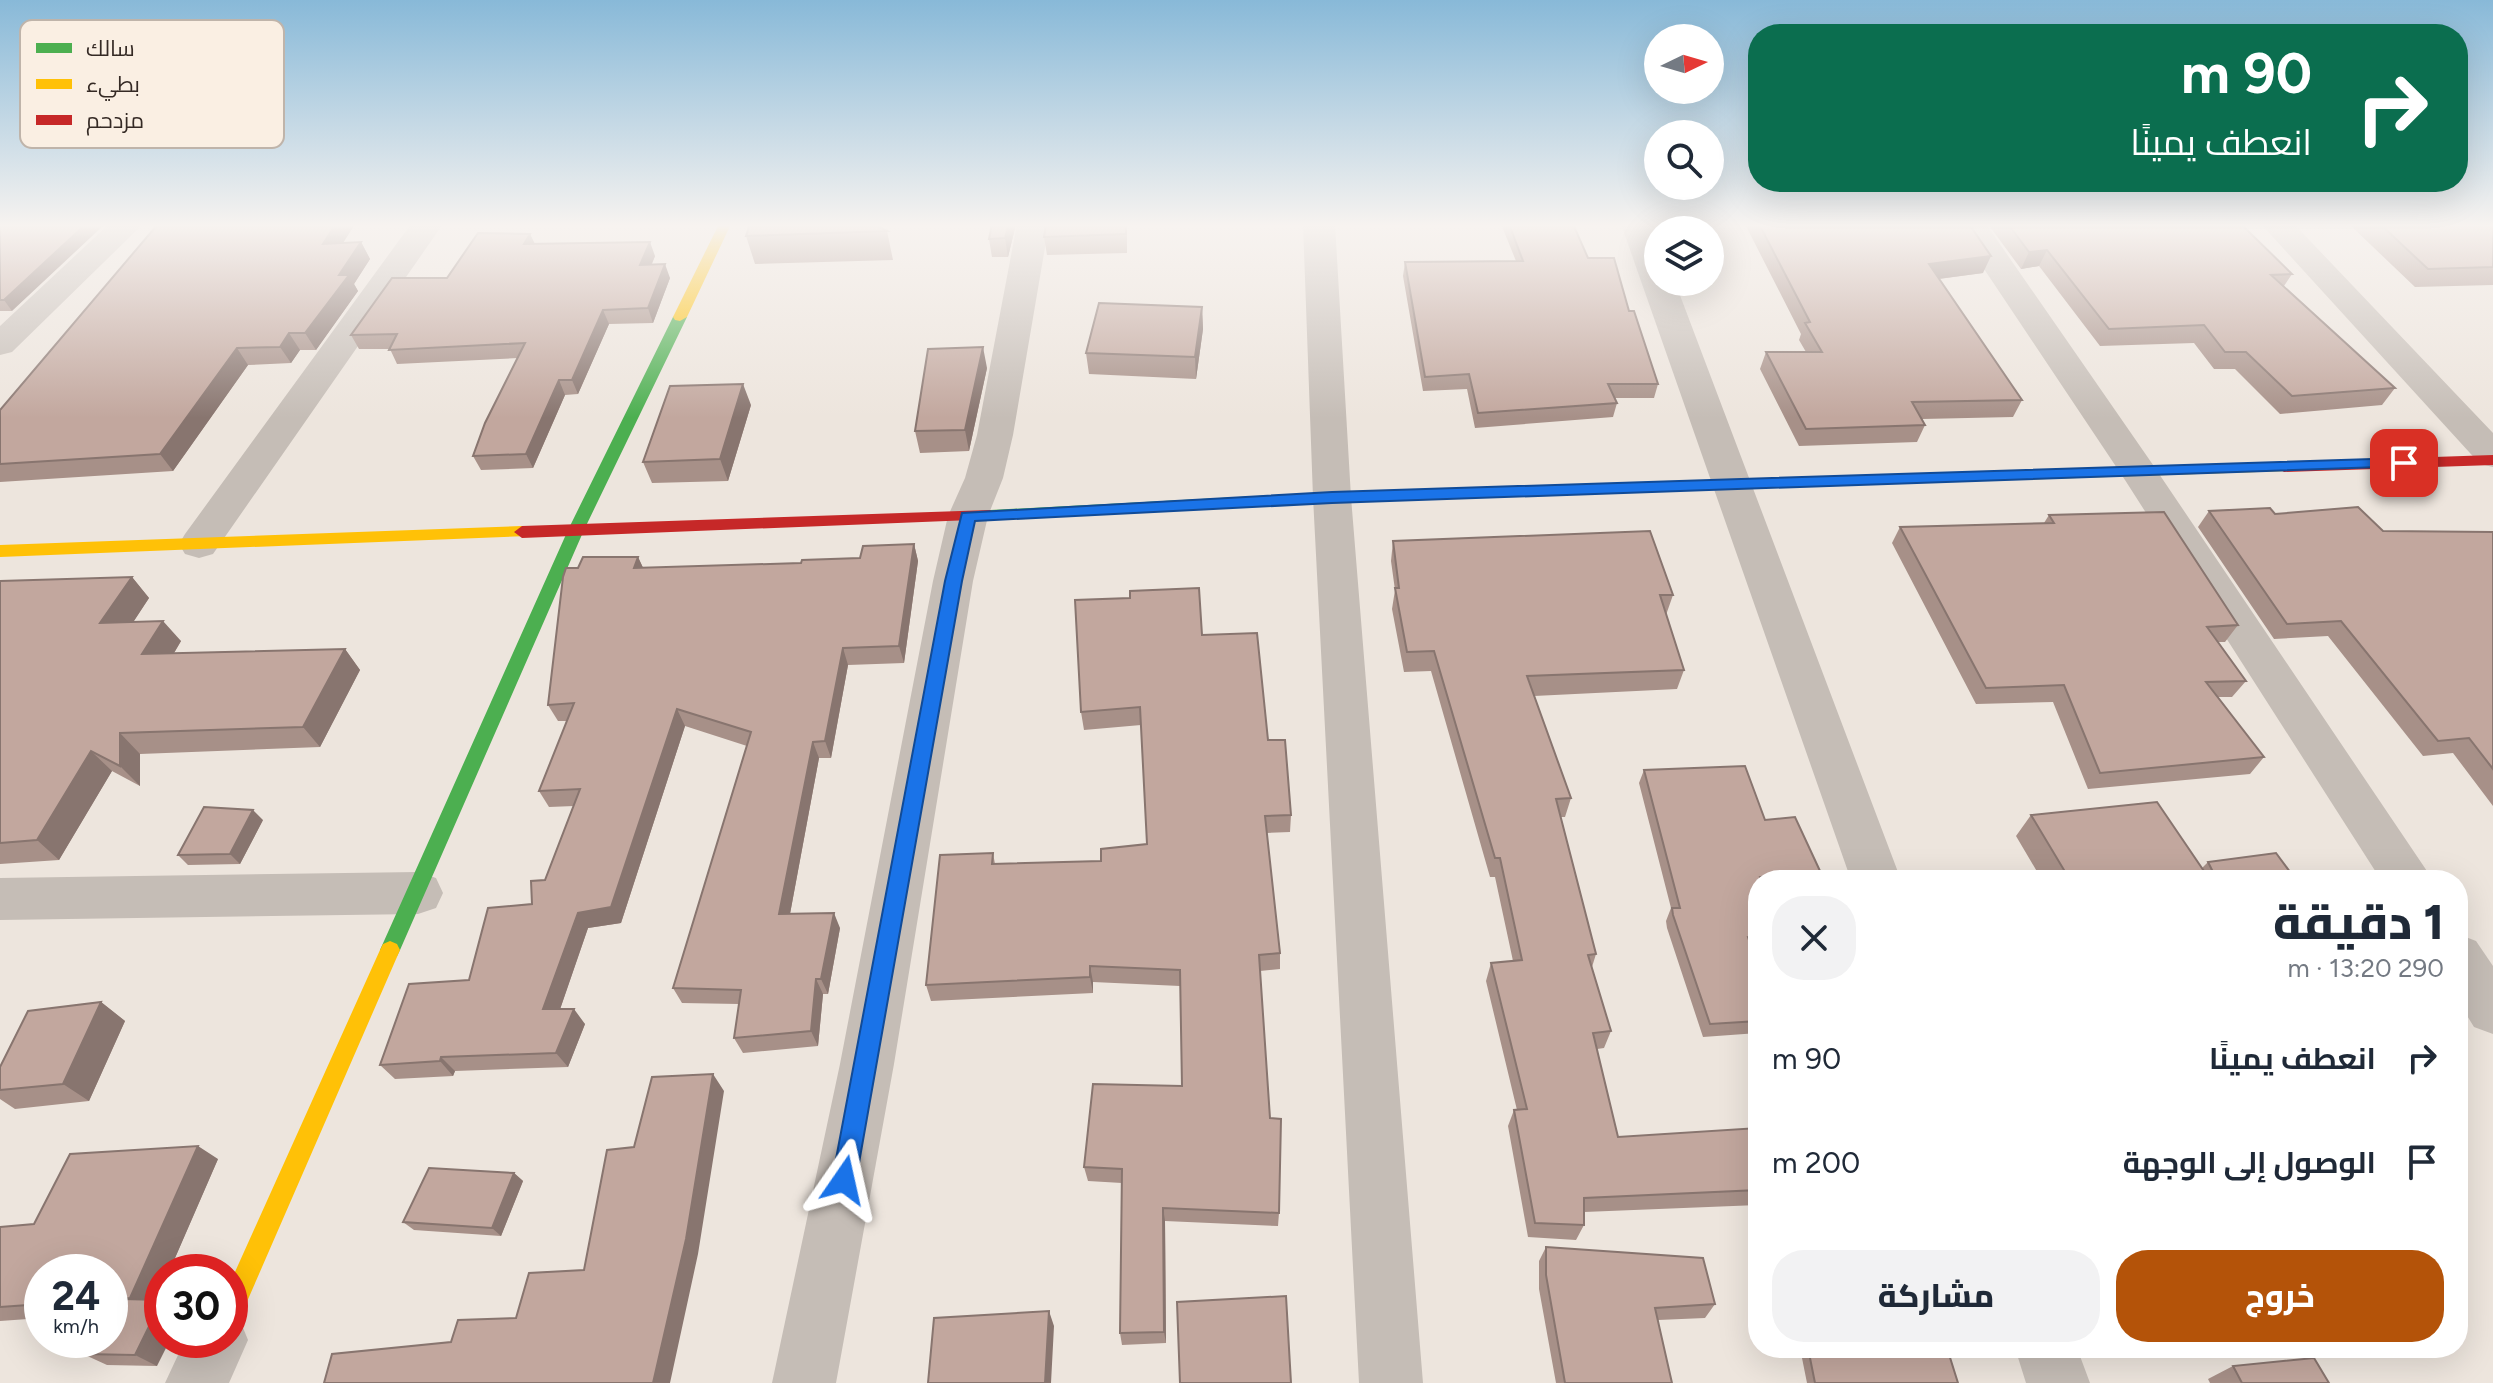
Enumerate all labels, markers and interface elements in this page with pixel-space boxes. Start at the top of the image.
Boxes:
legend [20,20,284,148]
north arrow [1644,24,1724,104]
map controls [1644,24,1724,296]
text: سالك [86,35,135,62]
text: 90 m [2181,40,2312,107]
icon: right [2340,56,2444,160]
text: بطيء [86,71,140,101]
text: مزدحم [86,107,144,136]
button: search [1644,120,1724,200]
text: انعطف يمينًا [2130,121,2312,164]
button: layers [1644,216,1724,296]
pin [2370,429,2438,497]
icon: arrive [2382,441,2426,485]
text: 1 دقيقة [2273,893,2444,951]
button: close [1772,896,1856,980]
text: 290 m · 13:20 [2287,952,2444,984]
icon: right [2400,1036,2444,1080]
text: 90 m [1772,1040,1841,1077]
text: انعطف يمينًا [2209,1040,2376,1077]
position arrow [802,1138,886,1222]
icon: arrive [2400,1140,2444,1184]
text: 200 m [1772,1144,1860,1181]
text: الوصول إلى الوجهة [2123,1144,2376,1181]
button: مشاركة [1772,1250,2100,1342]
button: خروج [2116,1250,2444,1342]
speed limit sign: 30 [144,1254,248,1358]
text: 24 [52,1272,100,1320]
text: km/h [53,1314,99,1338]

